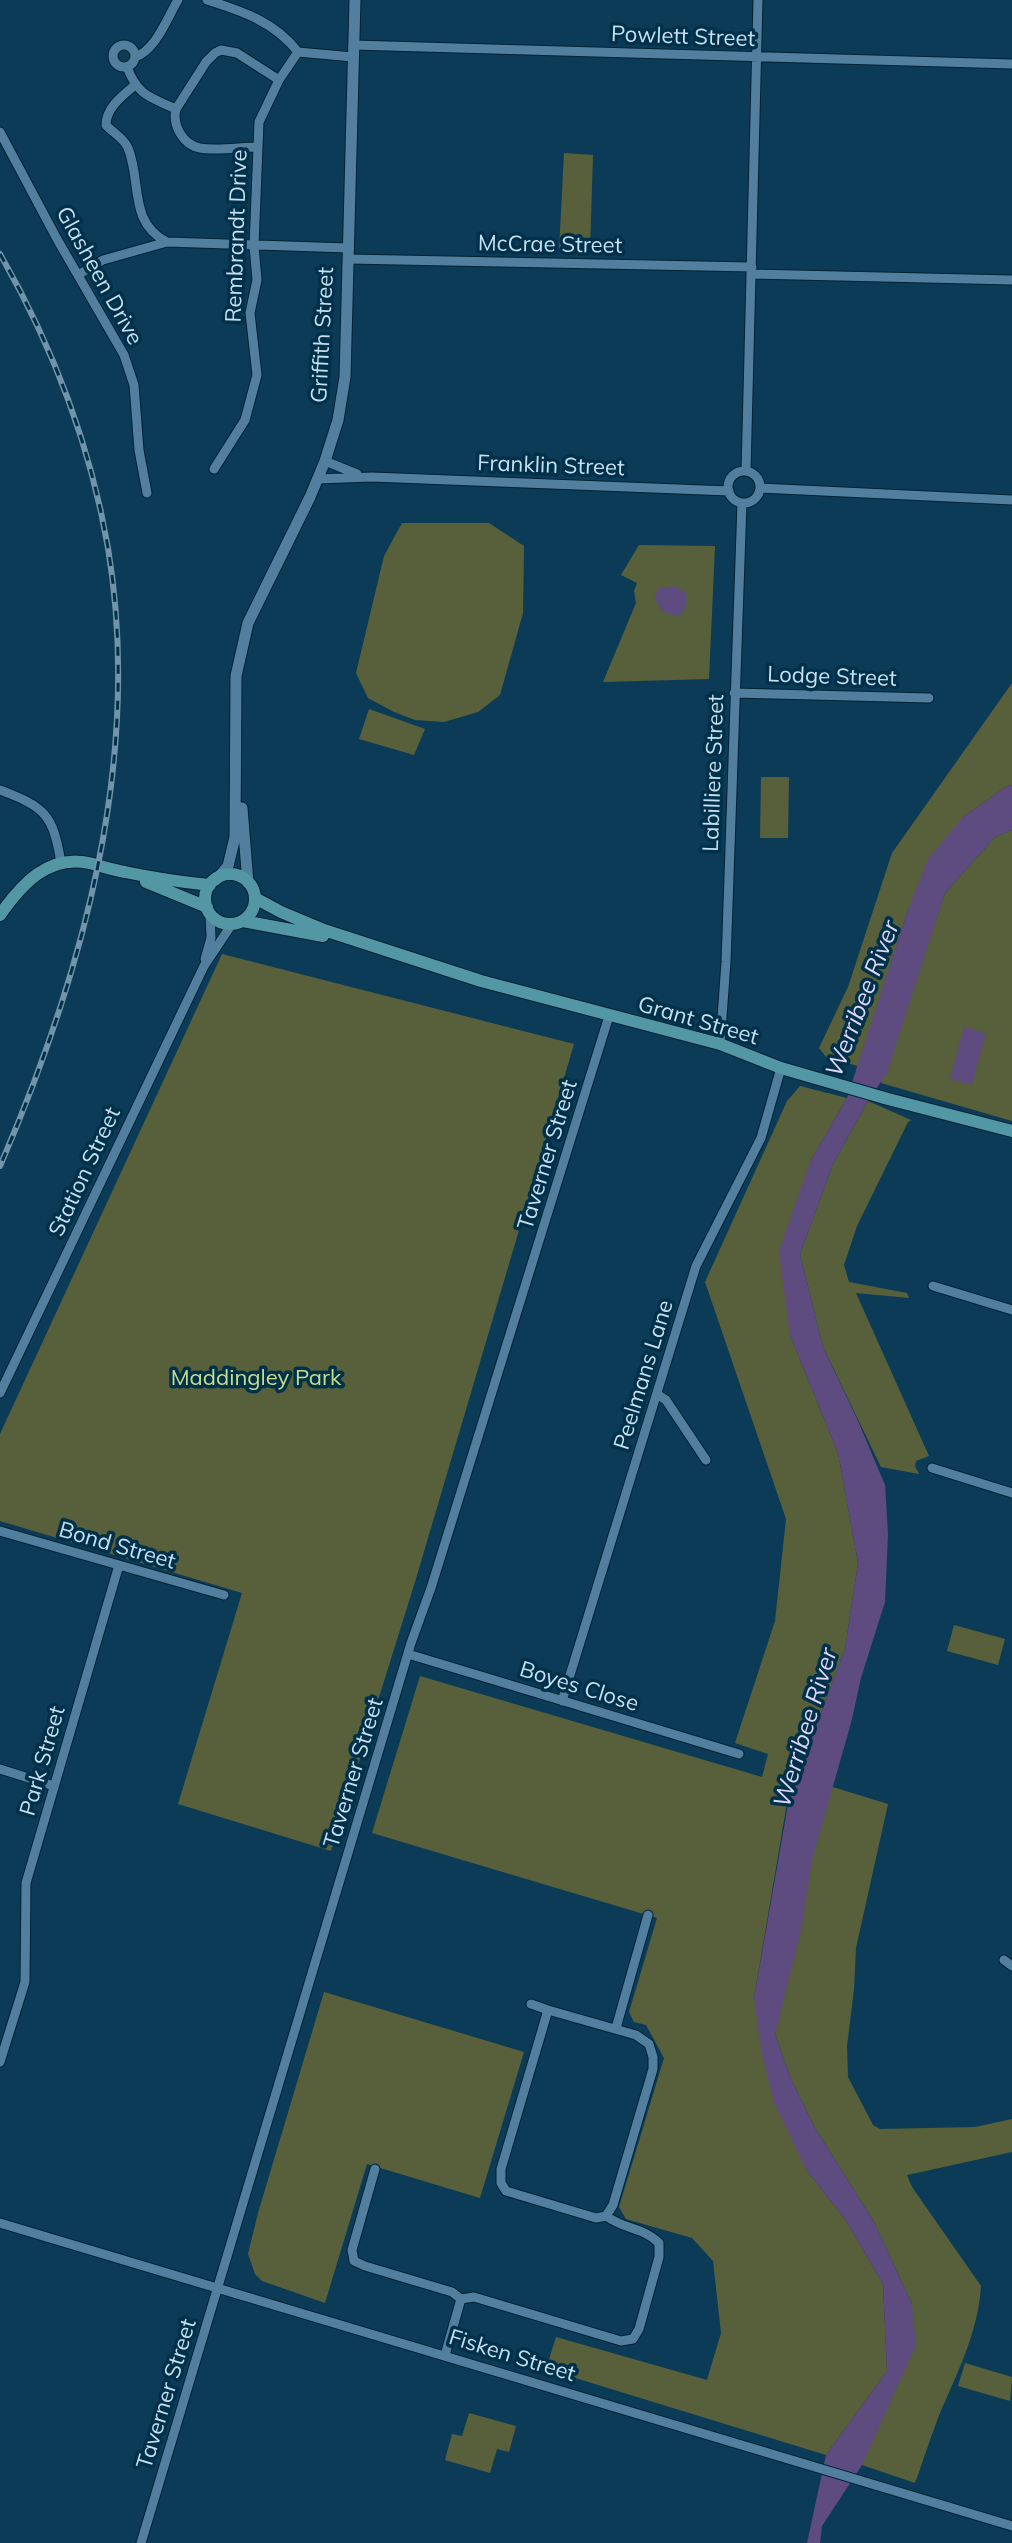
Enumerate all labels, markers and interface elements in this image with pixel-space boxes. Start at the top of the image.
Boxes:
street label: Powlett Street [610,21,756,53]
street label: Rembrandt Drive [221,149,253,323]
street label: Glasheen Drive [50,202,148,350]
street label: McCrae Street [478,231,622,259]
street label: Griffith Street [306,266,340,404]
street label: Franklin Street [477,450,625,482]
street label: Lodge Street [767,662,897,692]
street label: Labilliere Street [698,694,730,852]
water label: Werribee River [820,917,906,1081]
street label: Grant Street [635,991,761,1051]
street label: Taverner Street [513,1077,583,1233]
street label: Station Street [44,1103,126,1241]
street label: Peelmans Lane [609,1297,679,1453]
park label: Maddingley Park [171,1365,341,1391]
street label: Bond Street [56,1517,178,1575]
water label: Werribee River [768,1645,844,1811]
street label: Boyes Close [516,1656,642,1718]
street label: Taverner Street [319,1695,389,1851]
street label: Park Street [15,1703,71,1819]
street label: Taverner Street [132,2316,202,2472]
street label: Fisken Street [446,2324,578,2388]

